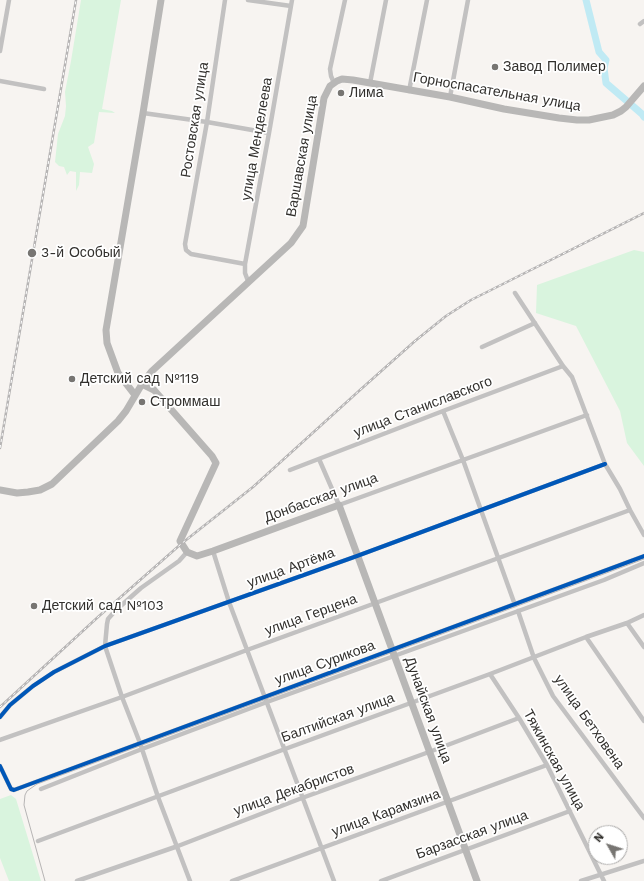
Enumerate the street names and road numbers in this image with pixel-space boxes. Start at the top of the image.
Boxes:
street label: Ростовская улица [178,61,212,179]
street label: Горноспасательная улица [412,69,582,115]
street label: улица Менделеева [238,76,276,202]
street label: Варшавская улица [283,94,321,218]
street label: улица Станиславского [351,373,495,441]
street label: Донбасская улица [262,470,380,526]
street label: улица Артёма [245,544,337,592]
street label: улица Герцена [263,591,359,639]
street label: улица Сурикова [273,637,377,689]
street label: Дунайская улица [401,654,455,766]
street label: улица Бетховена [550,672,628,772]
street label: Балтийская улица [279,690,397,746]
street label: Тяжинская улица [519,707,589,813]
street label: улица Декабристов [232,760,356,820]
street label: улица Карамзина [330,786,442,840]
street label: Барзасская улица [414,807,530,863]

